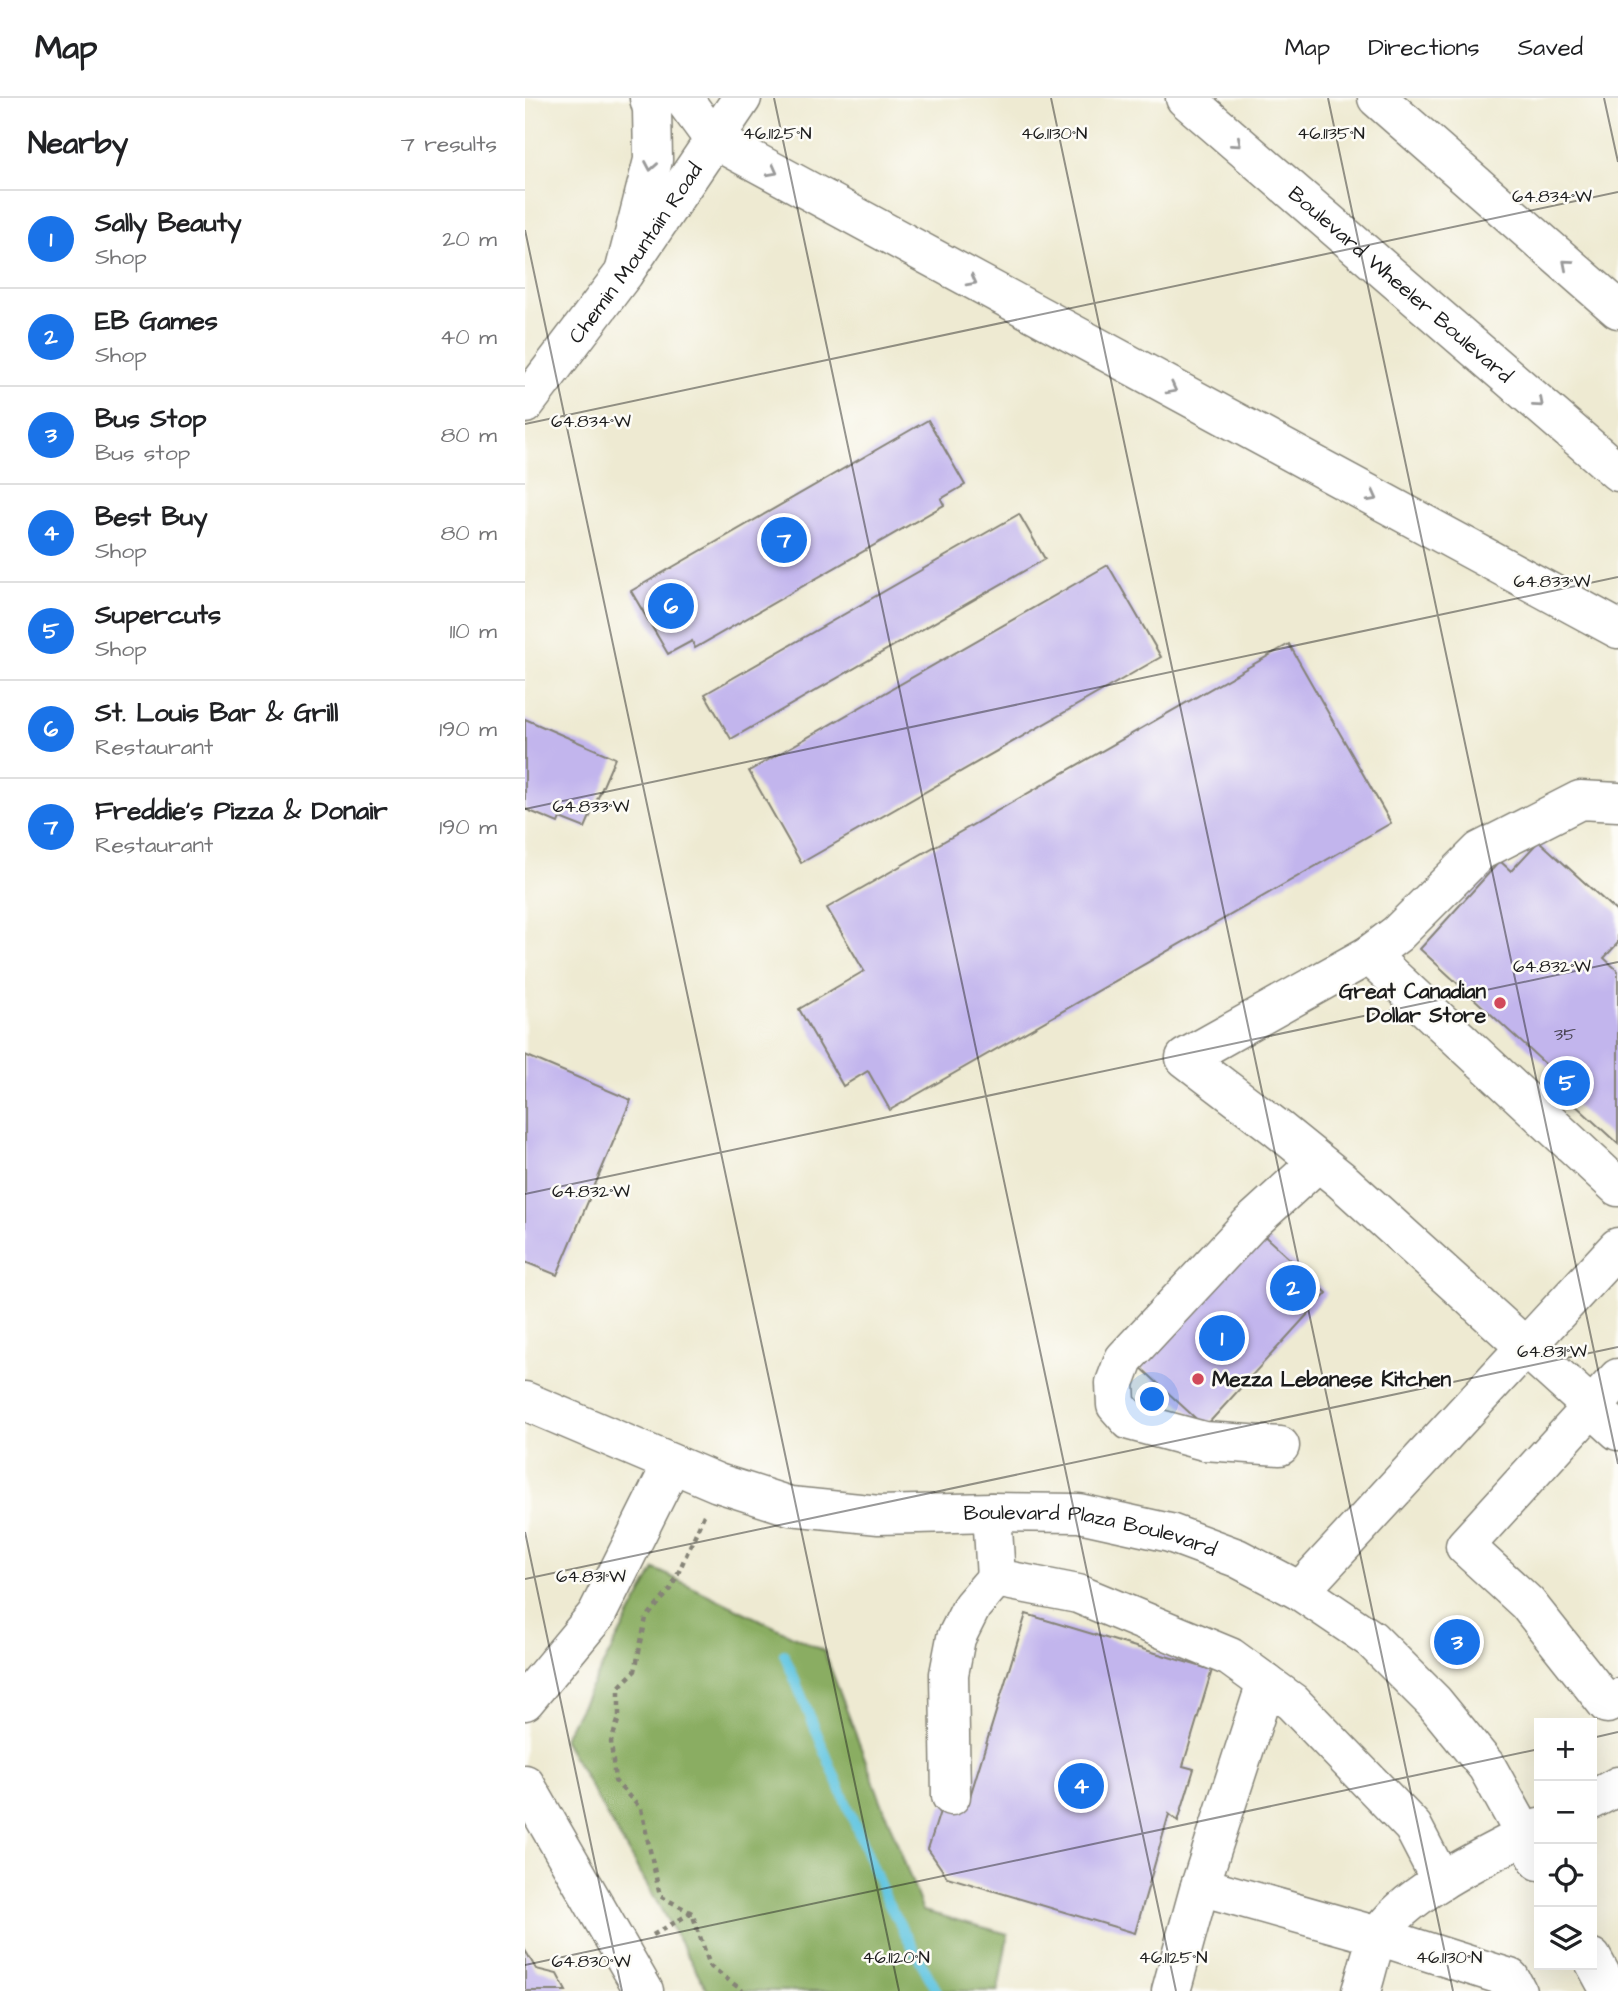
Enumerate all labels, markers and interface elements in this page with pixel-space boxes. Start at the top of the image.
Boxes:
text: Map [35,25,97,71]
text: Map [1285,31,1330,65]
text: Directions [1368,31,1480,65]
text: Saved [1518,31,1583,65]
text: 46.1125°N [743,121,811,146]
text: 46.1130°N [1021,121,1087,146]
text: 46.1135°N [1297,121,1365,146]
text: Nearby [28,123,128,165]
text: 7 results [401,128,497,160]
one-way arrow [1228,135,1241,147]
street label: Chemin Mountain Road [561,157,709,349]
one-way arrow [644,160,659,172]
one-way arrow [766,163,778,176]
street label: Boulevard Wheeler Boulevard [1282,179,1519,390]
text: 64.834°W [1512,184,1592,209]
text: Sally Beauty [95,205,242,241]
text: 1 [50,223,52,255]
text: 20 m [442,223,497,255]
text: Shop [95,241,147,273]
one-way arrow [1562,260,1575,272]
one-way arrow [965,273,977,286]
text: EB Games [95,303,218,339]
text: 2 [44,321,58,353]
text: 40 m [440,321,497,353]
text: Shop [95,339,147,371]
one-way arrow [1165,381,1178,394]
one-way arrow [1530,395,1543,407]
text: Bus Stop [95,401,206,437]
text: 64.834°W [551,409,631,434]
text: 3 [45,419,57,451]
text: 80 m [440,419,497,451]
text: Bus stop [95,437,190,469]
one-way arrow [1365,489,1378,502]
text: Best Buy [95,499,207,535]
pin: 7 [761,514,807,566]
text: 4 [43,517,59,549]
text: 80 m [440,517,497,549]
text: Shop [95,535,147,567]
text: 64.833°W [1514,569,1591,594]
pin: 6 [648,580,694,632]
text: Supercuts [95,597,221,633]
text: 5 [43,615,59,647]
text: 110 m [449,615,497,647]
text: Shop [95,633,147,665]
text: St. Louis Bar & Grill [95,695,338,731]
text: 6 [44,713,58,745]
text: 190 m [439,713,497,745]
text: Restaurant [95,731,213,763]
text: Freddie's Pizza & Donair [95,793,387,829]
text: 64.833°W [553,794,630,819]
text: 7 [44,811,58,843]
text: 190 m [439,811,497,843]
text: Restaurant [95,829,213,861]
text: 64.832°W [1513,954,1591,979]
place label: Great Canadian Dollar Store [1339,977,1487,1030]
marker: Great Canadian Dollar Store [1492,995,1508,1011]
house number: 35 [1554,1022,1576,1047]
pin: 5 [1544,1057,1590,1109]
text: 64.832°W [552,1179,630,1204]
pin: 2 [1270,1262,1316,1314]
pin: 1 [1199,1312,1245,1364]
text: 64.831°W [1517,1339,1587,1364]
place label: Mezza Lebanese Kitchen [1212,1365,1452,1394]
marker: Mezza Lebanese Kitchen [1190,1371,1206,1387]
your location [1135,1382,1169,1416]
street label: Boulevard Plaza Boulevard [963,1497,1221,1564]
text: 64.831°W [556,1564,626,1589]
pin: 3 [1434,1616,1480,1668]
map controls [1534,1718,1597,1970]
button: + [1534,1718,1597,1781]
pin: 4 [1058,1760,1104,1812]
button: − [1534,1781,1597,1844]
button: locate [1534,1844,1597,1907]
button: layers [1534,1907,1597,1970]
text: 46.1120°N [862,1945,930,1970]
text: 46.1125°N [1139,1945,1207,1970]
text: 46.1130°N [1416,1945,1482,1970]
text: 64.830°W [551,1949,631,1974]

